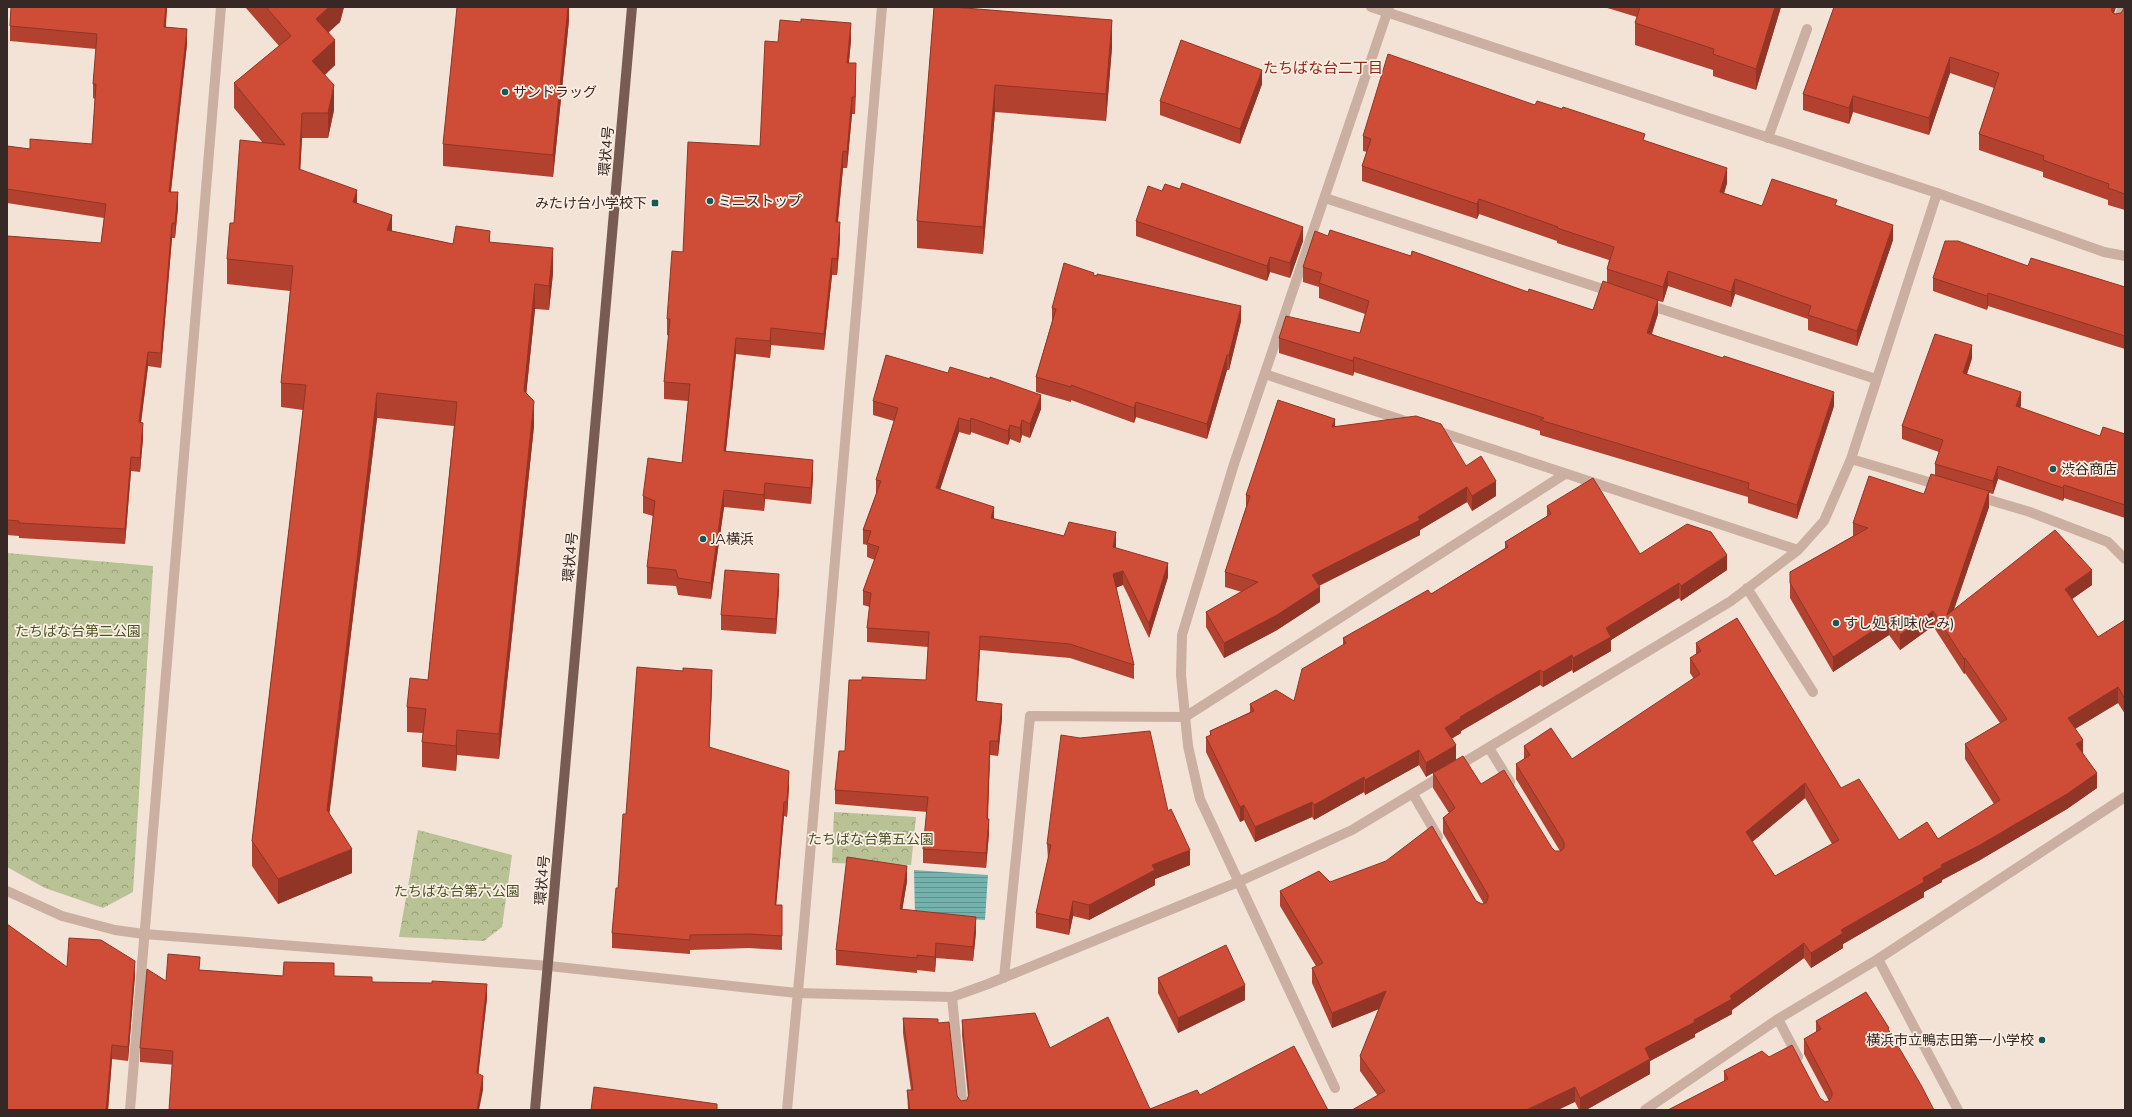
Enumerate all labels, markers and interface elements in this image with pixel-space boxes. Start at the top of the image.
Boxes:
district label: たちばな台二丁目 [1263,58,1383,78]
place label: サンドラッグ [513,83,597,102]
marker: サンドラッグ [500,87,510,97]
street label: 環状4号 [595,125,618,177]
place label: ミニストップ [718,192,802,211]
place label: みたけ台小学校下 [535,194,647,213]
marker: ミニストップ [705,196,715,206]
marker: みたけ台小学校下 [650,198,660,208]
place label: 渋谷商店 [2061,460,2117,479]
marker: 渋谷商店 [2048,464,2058,474]
place label: JA横浜 [710,530,754,549]
street label: 環状4号 [559,531,582,583]
marker: JA横浜 [698,534,708,544]
place label: すし処 利味(とみ) [1844,614,1954,633]
marker: すし処 利味(とみ) [1831,618,1841,628]
park label: たちばな台第二公園 [15,622,141,641]
park label: たちばな台第五公園 [808,830,934,849]
street label: 環状4号 [531,854,554,906]
park label: たちばな台第六公園 [394,882,520,901]
place label: 横浜市立鴨志田第一小学校 [1866,1031,2034,1050]
marker: 横浜市立鴨志田第一小学校 [2037,1035,2047,1045]

